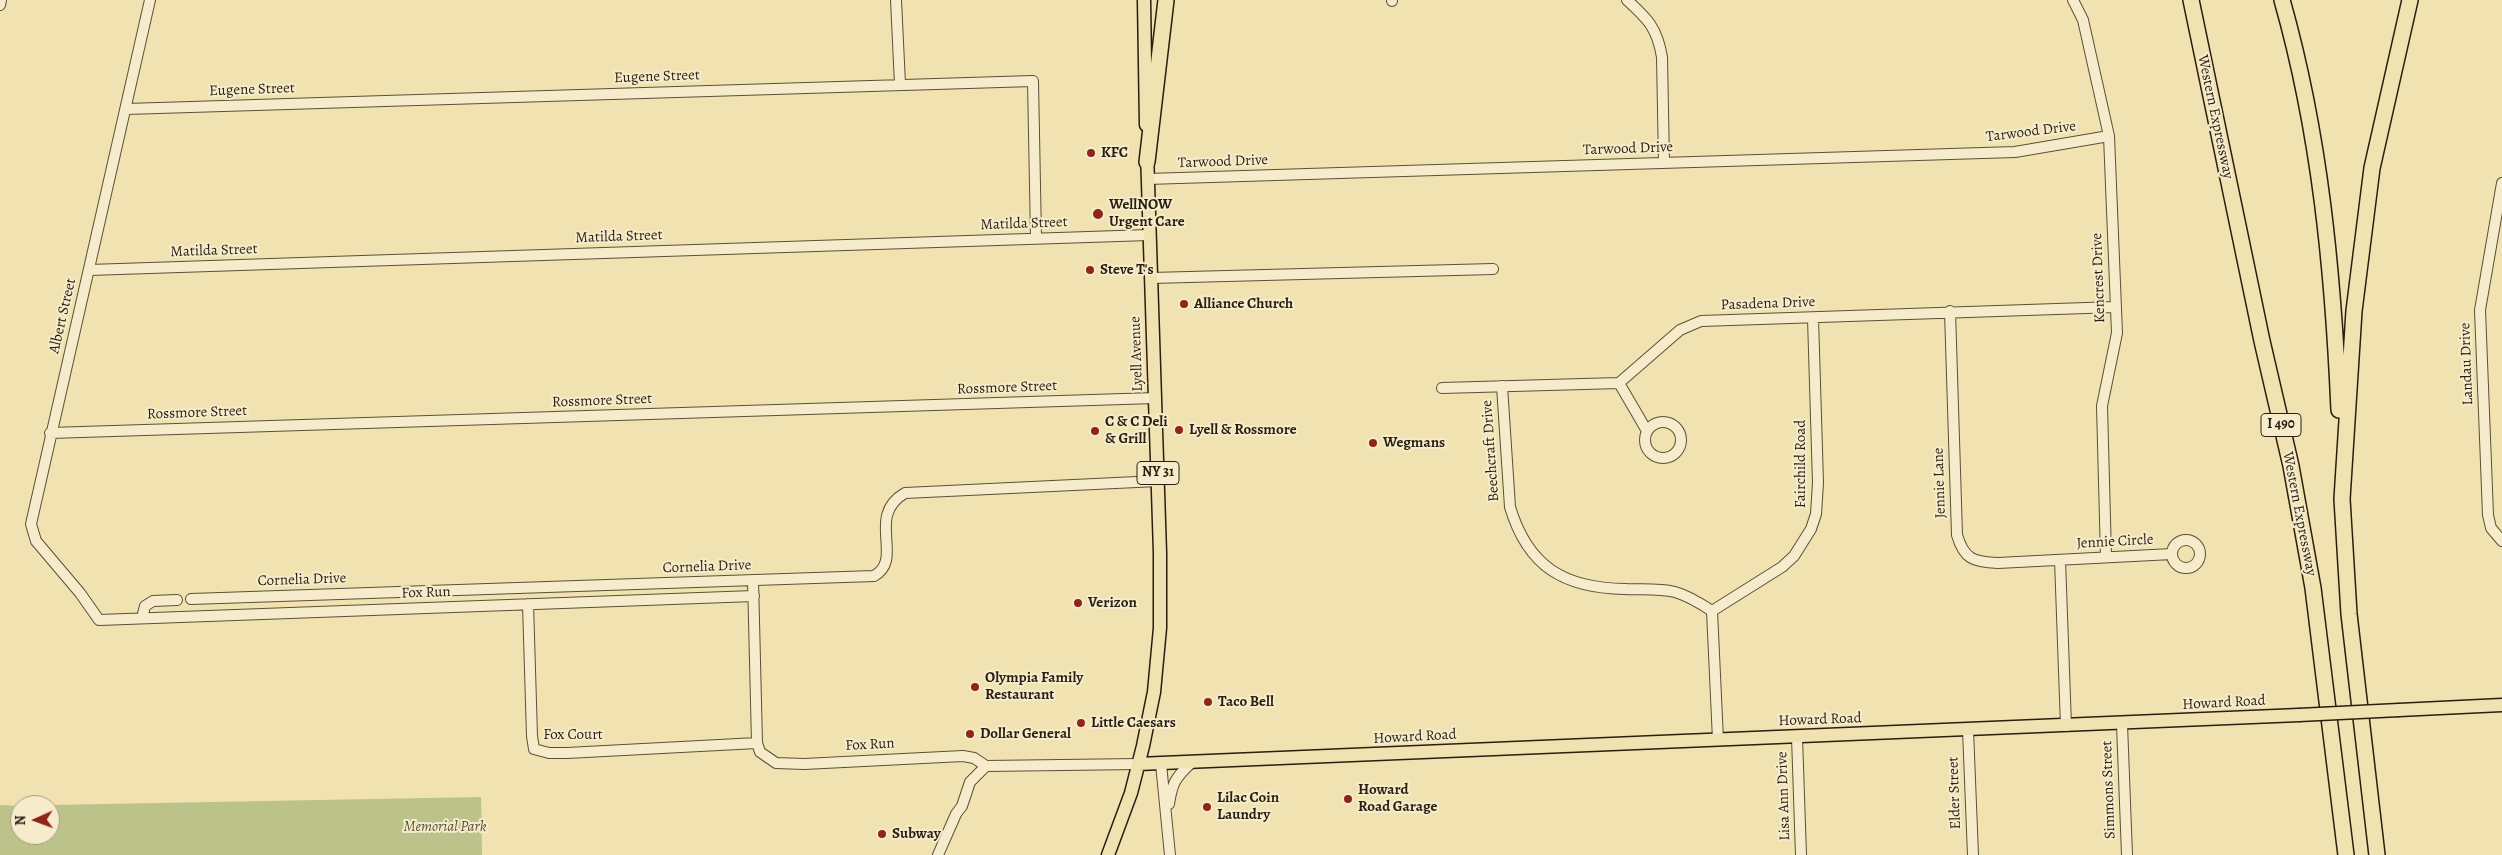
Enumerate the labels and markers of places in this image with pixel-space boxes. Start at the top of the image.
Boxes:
place label: KFC [1101,144,1128,162]
marker: KFC [1085,147,1097,159]
place label: WellNOW Urgent Care [1109,196,1185,231]
marker: WellNOW Urgent Care [1091,207,1105,221]
place label: Steve T's [1100,261,1154,279]
marker: Steve T's [1084,264,1096,276]
place label: Alliance Church [1194,295,1293,313]
marker: Alliance Church [1178,298,1190,310]
place label: C & C Deli & Grill [1105,413,1168,448]
place label: Lyell & Rossmore [1189,421,1297,439]
marker: Lyell & Rossmore [1173,424,1185,436]
marker: C & C Deli & Grill [1089,425,1101,437]
place label: Wegmans [1383,434,1445,452]
marker: Wegmans [1367,437,1379,449]
place label: Verizon [1088,594,1137,612]
marker: Verizon [1072,597,1084,609]
place label: Olympia Family Restaurant [985,669,1083,704]
marker: Olympia Family Restaurant [969,681,981,693]
place label: Taco Bell [1218,693,1274,711]
marker: Taco Bell [1202,696,1214,708]
place label: Little Caesars [1091,714,1176,732]
marker: Little Caesars [1075,717,1087,729]
place label: Dollar General [980,725,1071,743]
marker: Dollar General [964,728,976,740]
place label: Howard Road Garage [1358,781,1437,816]
place label: Lilac Coin Laundry [1217,789,1279,824]
marker: Howard Road Garage [1342,793,1354,805]
marker: Lilac Coin Laundry [1201,801,1213,813]
place label: Subway [892,825,941,843]
marker: Subway [876,828,888,840]

